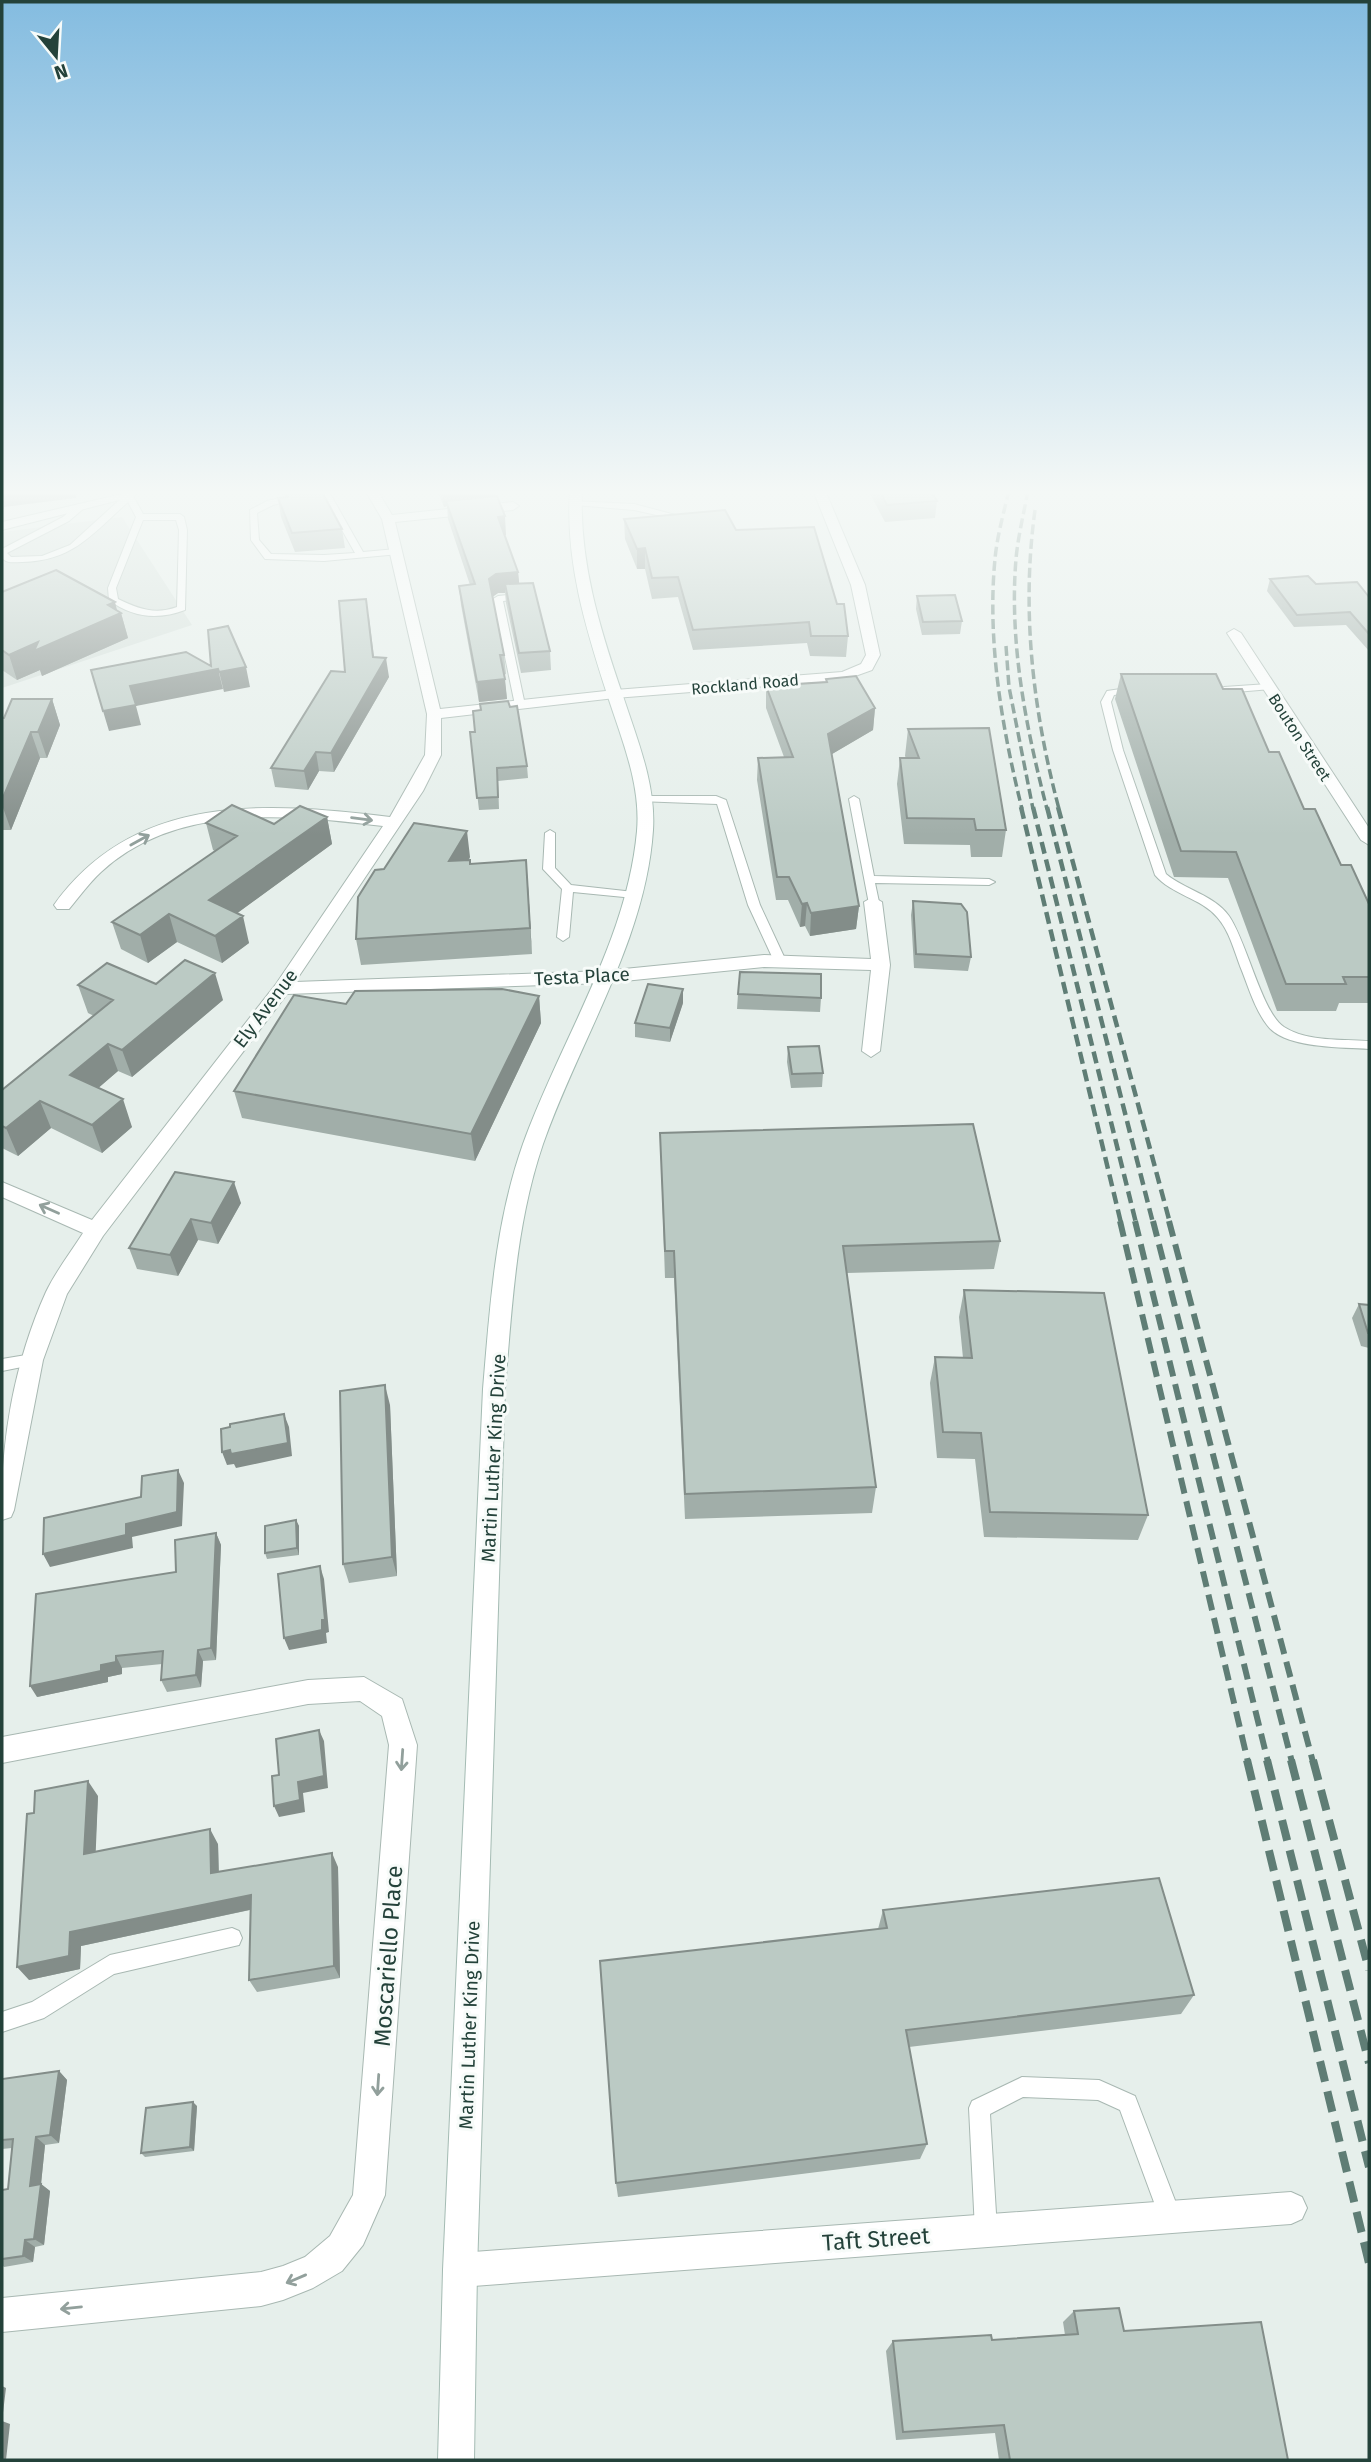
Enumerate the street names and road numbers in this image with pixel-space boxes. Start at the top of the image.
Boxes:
street label: Rockland Road [690,670,800,699]
street label: Bouton Street [1264,690,1335,785]
street label: Testa Place [534,963,630,990]
street label: Ely Avenue [228,964,303,1052]
street label: Martin Luther King Drive [477,1353,510,1563]
street label: Moscariello Place [368,1865,408,2047]
street label: Martin Luther King Drive [454,1920,485,2130]
street label: Taft Street [821,2221,931,2257]

